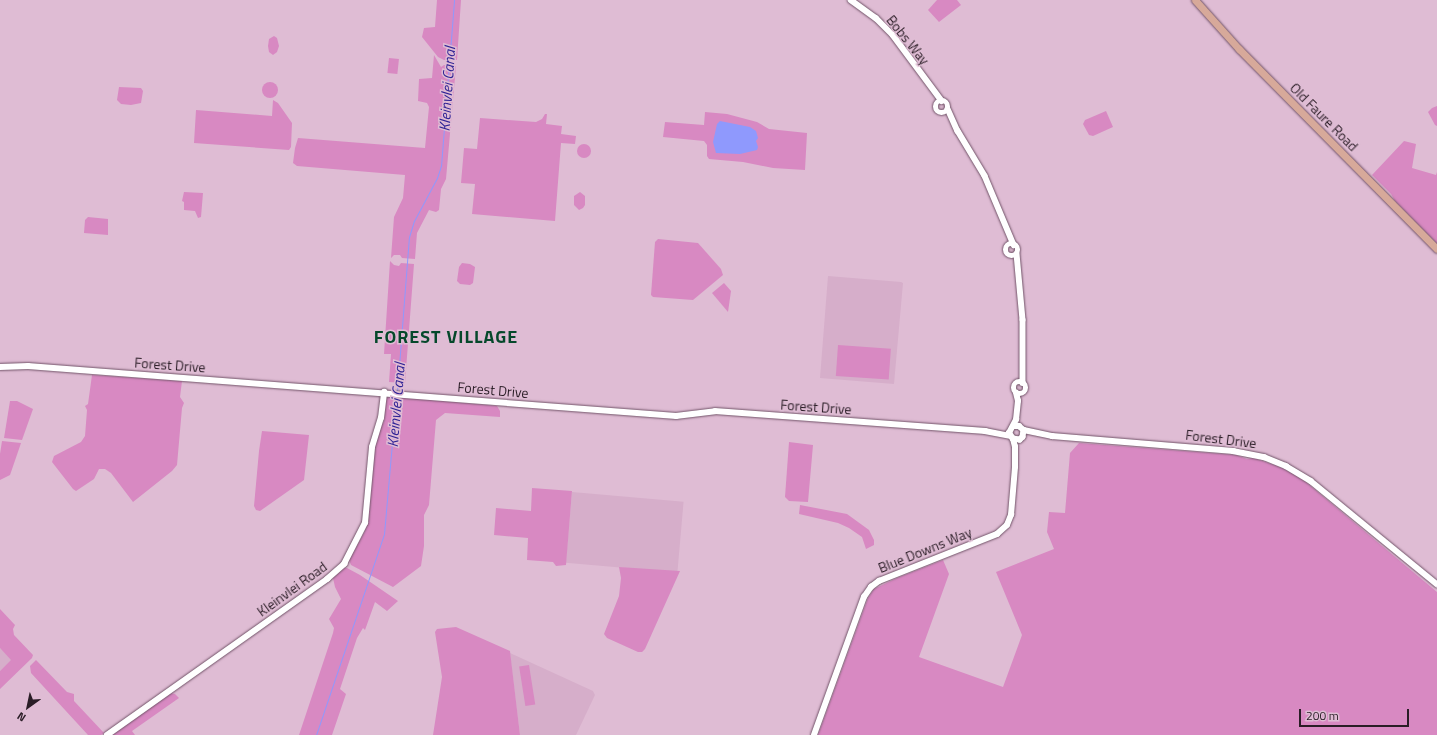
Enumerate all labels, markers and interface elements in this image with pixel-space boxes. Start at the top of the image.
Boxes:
street label: Bobs Way [883,12,933,68]
water label: Kleinvlei Canal [435,46,459,132]
street label: Old Faure Road [1286,79,1362,155]
district label: FOREST VILLAGE [374,326,518,348]
street label: Forest Drive [134,354,206,376]
water label: Kleinvlei Canal [383,362,409,448]
street label: Forest Drive [457,379,529,401]
street label: Forest Drive [780,396,852,418]
street label: Forest Drive [1185,426,1257,452]
street label: Blue Downs Way [876,524,974,576]
street label: Kleinvlei Road [254,558,330,620]
north arrow [8,687,48,727]
scale bar [1301,701,1411,727]
text: 200 m [1306,706,1339,725]
text: N [14,708,29,726]

